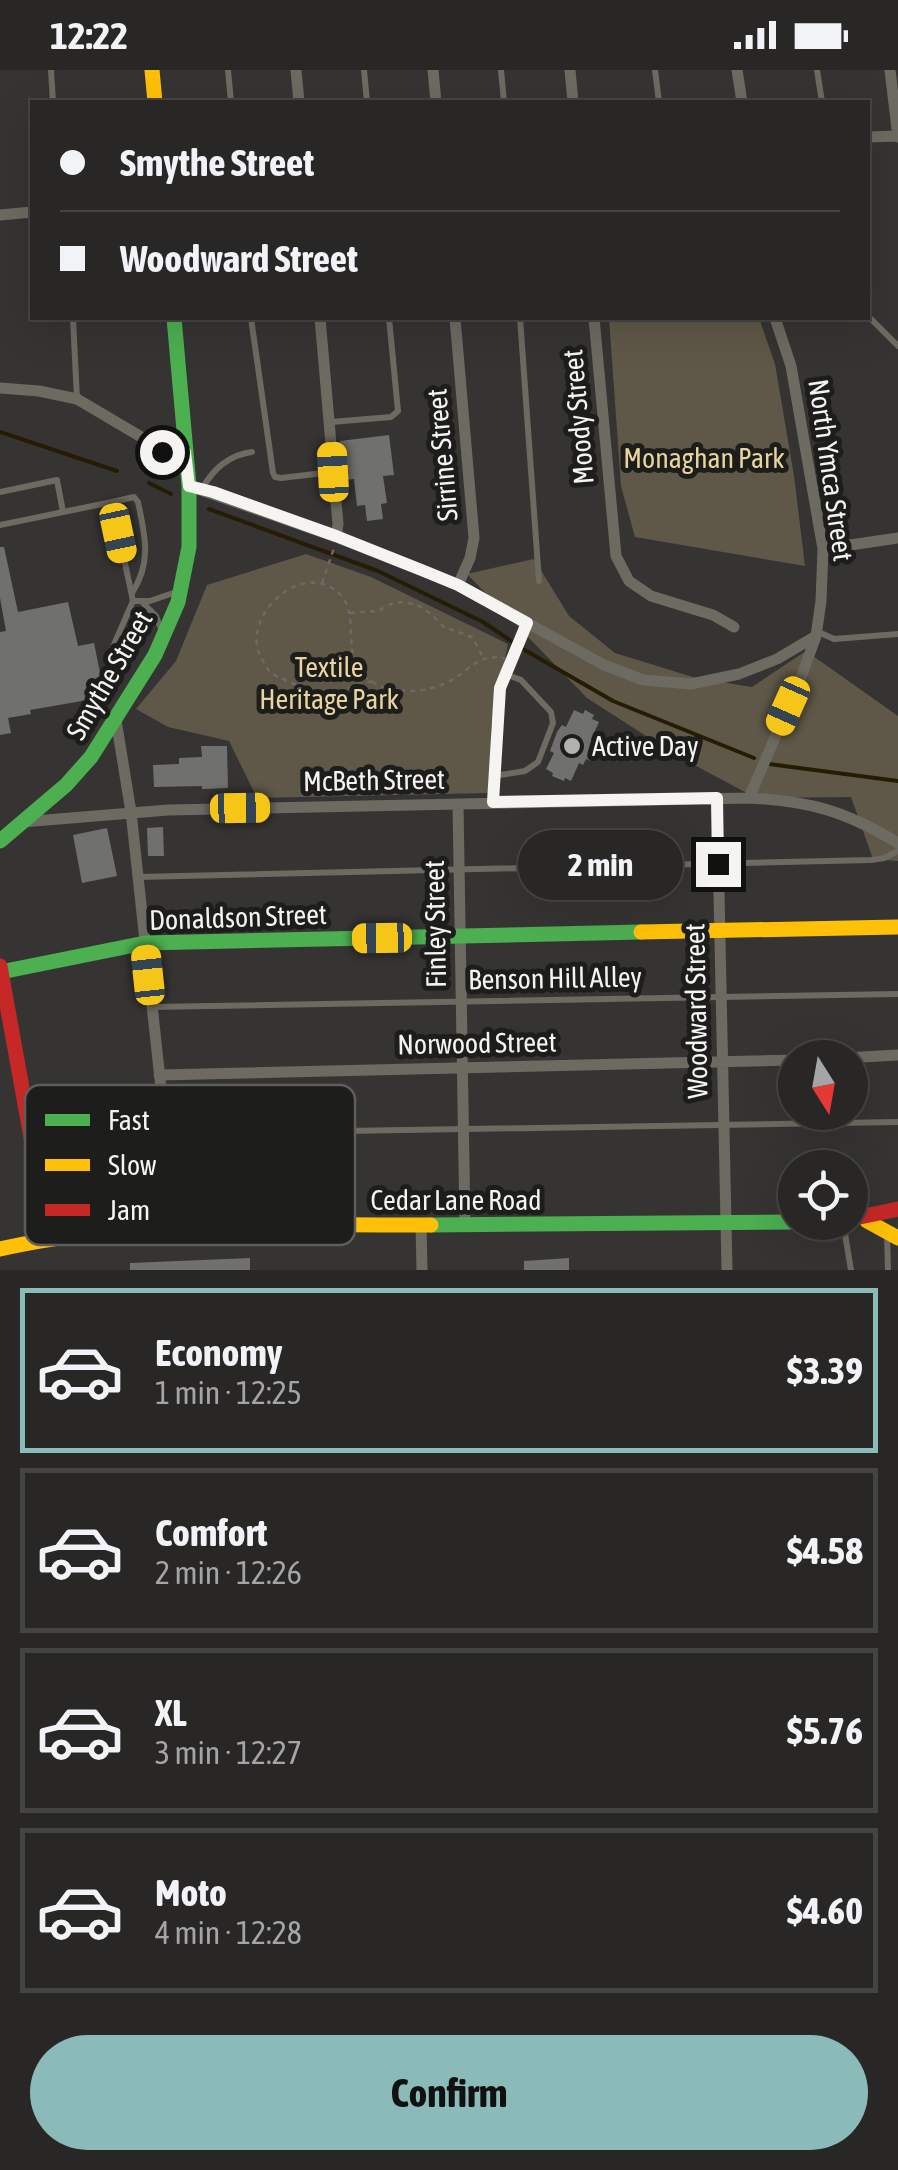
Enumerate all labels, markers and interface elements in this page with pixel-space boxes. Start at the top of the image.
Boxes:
text: 12:22 [50,14,128,57]
text: Smythe Street [120,141,314,184]
text: Woodward Street [120,237,358,280]
street label: Moody Street [556,348,600,486]
street label: North Ymca Street [802,377,860,563]
street label: Sirrine Street [420,387,464,523]
route start [140,430,185,475]
car [316,441,350,503]
park label: Monaghan Park [623,442,785,474]
car [97,501,139,565]
street label: Smythe Street [59,605,159,745]
park label: Textile Heritage Park [259,651,399,715]
car [762,672,814,740]
place label: Active Day [592,730,699,762]
marker: Active Day [561,735,583,757]
street label: McBeth Street [303,763,445,797]
car [210,792,270,824]
callout: 2 min [518,829,683,899]
route end [696,842,741,887]
text: 2 min [568,846,633,883]
street label: Finley Street [418,860,452,988]
street label: Donaldson Street [149,898,327,936]
car [352,922,412,954]
street label: Woodward Street [678,923,714,1099]
car [130,944,166,1006]
street label: Benson Hill Alley [468,960,642,996]
street label: Norwood Street [397,1026,557,1060]
north arrow [778,1040,868,1130]
map controls [778,1040,868,1240]
legend [25,1085,355,1245]
text: Fast [108,1104,150,1136]
text: Slow [108,1149,157,1181]
button: locate [778,1150,868,1240]
street label: Cedar Lane Road [371,1184,542,1216]
text: Jam [108,1194,150,1226]
icon: car [35,1326,125,1416]
text: Economy [155,1331,282,1374]
text: $3.39 [787,1349,863,1392]
text: 1 min · 12:25 [155,1374,302,1411]
icon: car [35,1506,125,1596]
text: Comfort [155,1511,267,1554]
text: $4.58 [787,1529,863,1572]
text: 2 min · 12:26 [155,1554,302,1591]
icon: car [35,1686,125,1776]
text: XL [155,1691,187,1734]
text: $5.76 [787,1709,863,1752]
text: 3 min · 12:27 [155,1734,302,1771]
icon: car [35,1866,125,1956]
text: Moto [155,1871,227,1914]
text: $4.60 [787,1889,863,1932]
text: 4 min · 12:28 [155,1914,302,1951]
button: Confirm [30,2035,868,2150]

